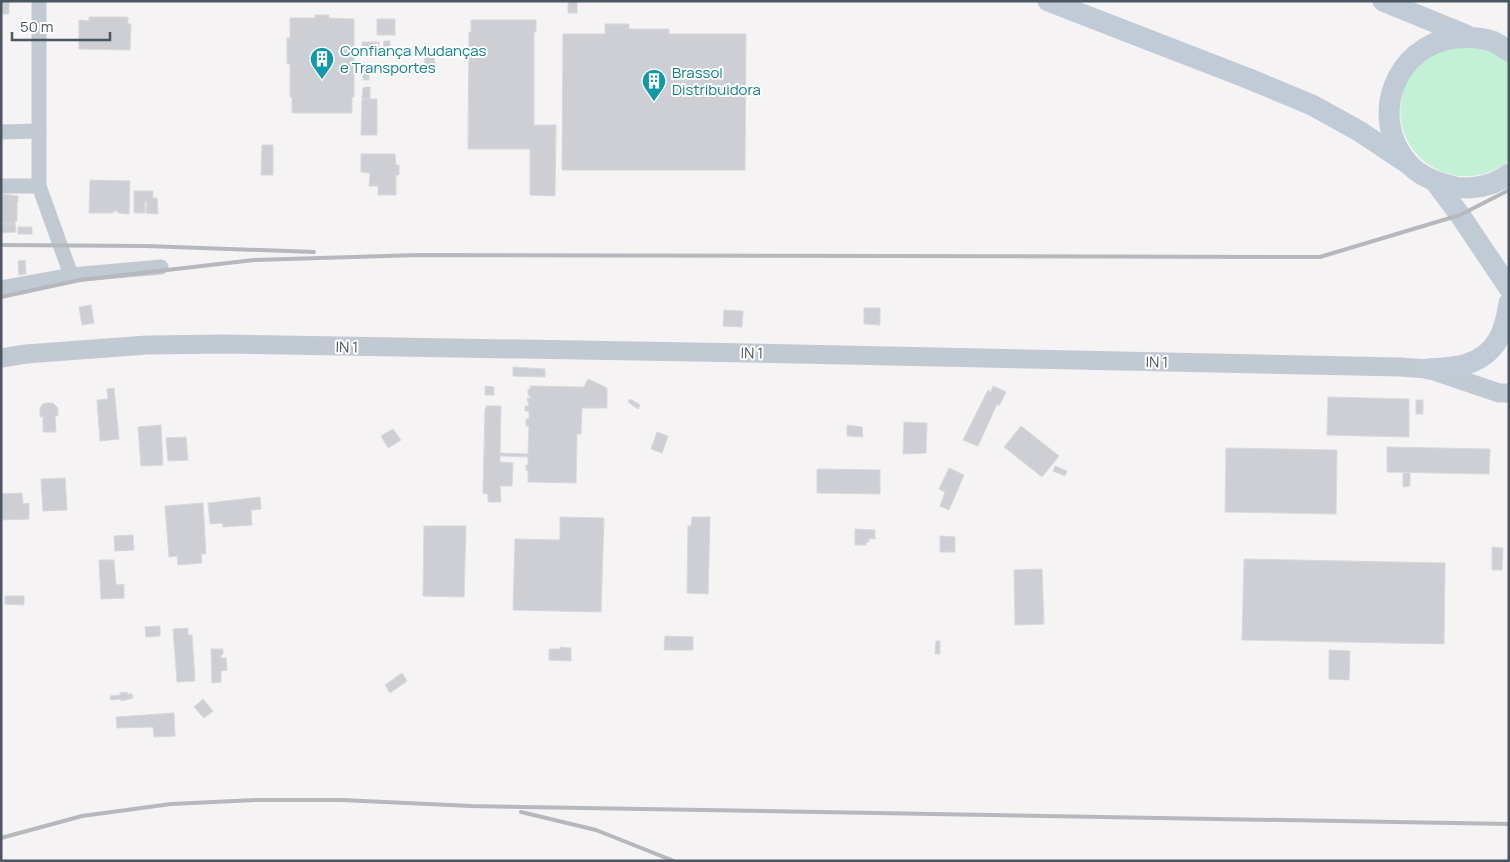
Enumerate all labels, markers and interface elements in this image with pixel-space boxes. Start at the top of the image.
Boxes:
scale bar [12,10,110,42]
text: 50 m [20,16,54,37]
place label: Confiança Mudanças e Transportes [340,40,487,78]
building icon: Confiança Mudanças e Transportes [309,46,335,80]
place label: Brassol Distribuidora [672,62,761,100]
building icon: Brassol Distribuidora [641,68,667,102]
street label: IN 1 [336,336,358,358]
street label: IN 1 [741,342,763,364]
street label: IN 1 [1146,351,1168,373]

